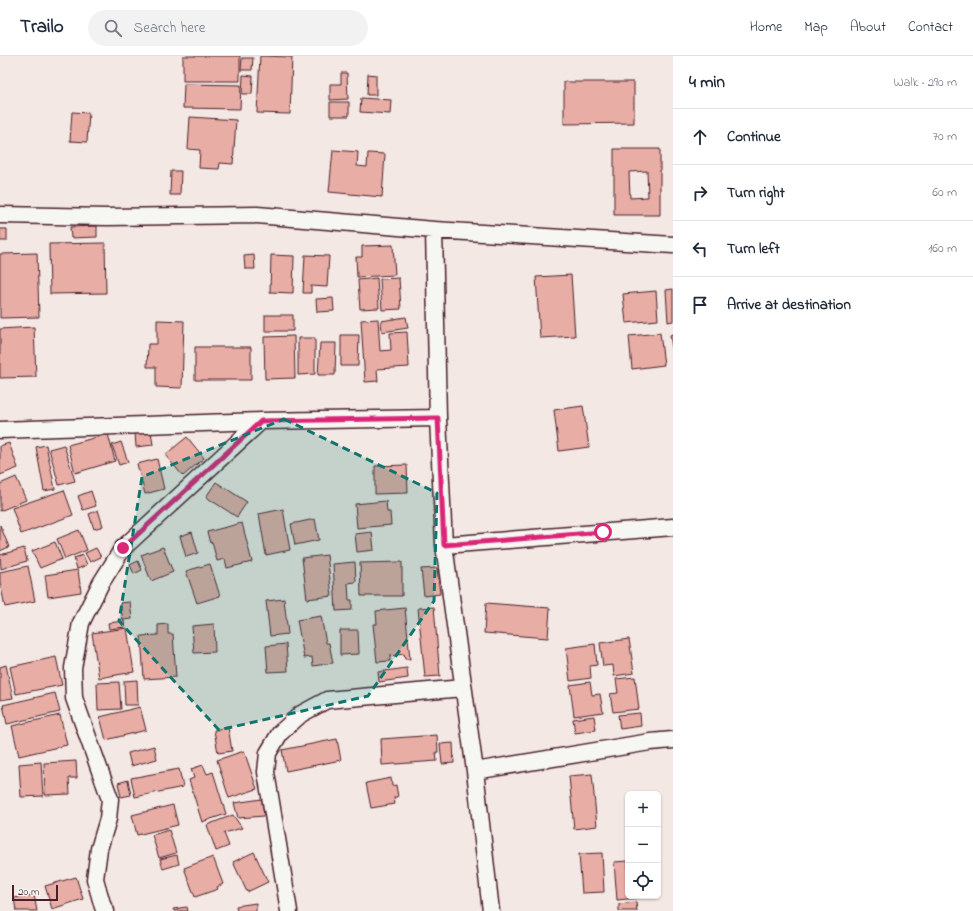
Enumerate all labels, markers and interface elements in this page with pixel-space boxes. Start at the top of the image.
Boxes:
search box [88,10,368,46]
text: Trailo [20,14,64,41]
icon: search [102,17,124,39]
text: Search here [134,17,205,39]
text: Home [750,17,782,38]
text: Map [804,17,828,38]
text: About [850,17,886,38]
text: Contact [908,17,953,38]
text: 4 min [689,70,725,95]
text: Walk · 290 m [893,73,957,92]
icon: ahead [689,126,711,148]
text: Continue [727,126,781,148]
text: 70 m [933,127,957,146]
icon: right [689,182,711,204]
text: Turn right [727,182,785,204]
text: 60 m [932,183,957,202]
icon: left [689,238,711,260]
text: Turn left [727,238,780,260]
text: 160 m [928,239,957,258]
icon: arrive [689,294,711,316]
text: Arrive at destination [727,294,851,316]
route start [594,523,612,541]
route end [114,539,132,557]
map controls [625,791,661,899]
button: + [625,791,661,827]
button: − [625,827,661,863]
button: locate [625,863,661,899]
scale bar [12,883,58,902]
text: 20 m [18,884,40,900]

